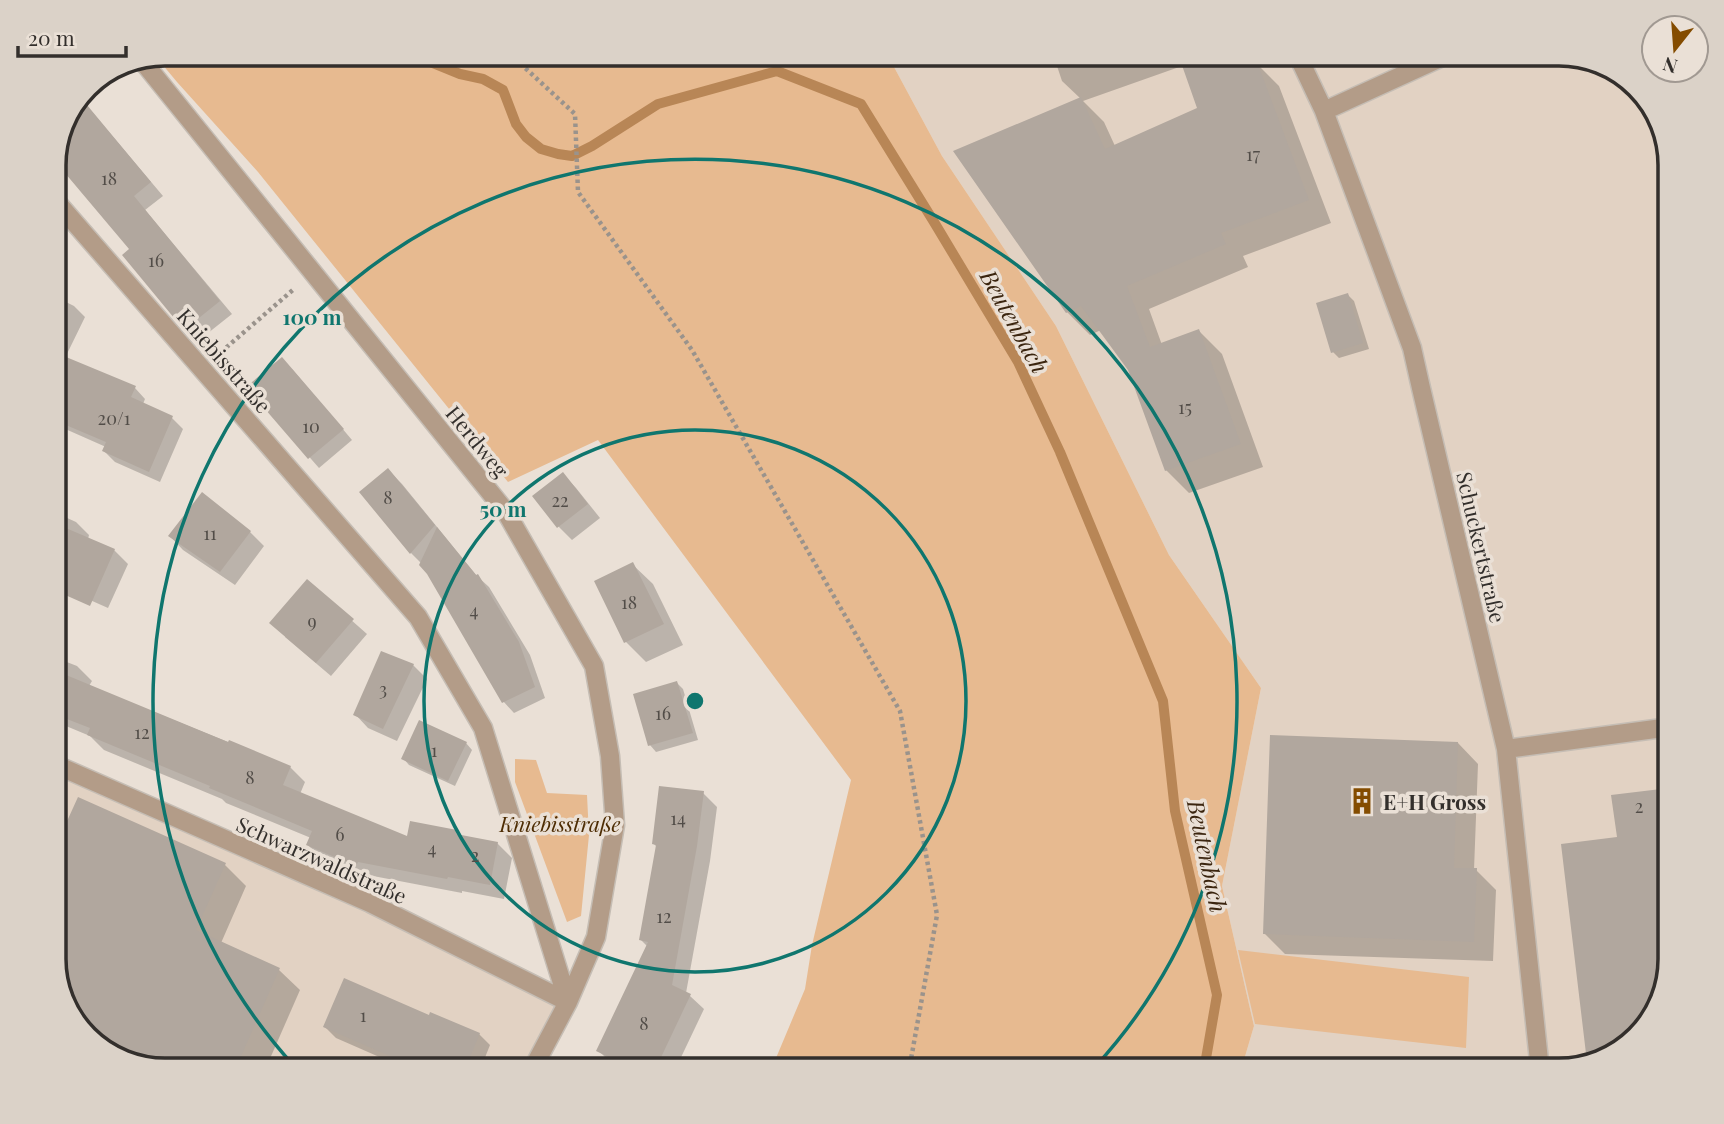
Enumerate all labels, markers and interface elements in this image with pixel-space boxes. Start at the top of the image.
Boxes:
scale bar [18,14,126,58]
north arrow [1640,14,1710,84]
text: 20 m [28,23,75,51]
text: N [1659,52,1680,81]
house number: 17 [1246,142,1261,166]
house number: 18 [101,166,117,190]
house number: 16 [148,248,164,272]
water label: Beutenbach [973,263,1056,378]
street label: Kniebisstraße [172,302,278,418]
text: 100 m [282,302,342,330]
house number: 15 [1178,395,1192,419]
street label: Herdweg [440,399,516,483]
house number: 20/1 [98,406,131,430]
house number: 10 [302,414,320,438]
street label: Schuckertstraße [1451,469,1513,625]
house number: 8 [383,485,393,509]
house number: 22 [551,488,569,512]
text: 50 m [479,494,527,522]
house number: 11 [203,521,217,545]
house number: 18 [621,590,637,614]
house number: 4 [470,598,479,622]
house number: 9 [307,609,317,633]
house number: 3 [379,677,387,701]
centre of rings [683,689,707,713]
house number: 16 [655,701,671,725]
house number: 12 [134,720,150,744]
house number: 1 [431,738,438,762]
house number: 8 [245,765,255,789]
building icon: E+H Gross [1347,786,1377,816]
place label: E+H Gross [1383,787,1486,815]
house number: 2 [1635,794,1643,818]
water label: Beutenbach [1181,796,1235,915]
house number: 14 [670,806,686,830]
street label: Schwarzwaldstraße [232,809,412,909]
park label: Kniebisstraße [499,809,620,837]
house number: 6 [335,822,345,846]
house number: 4 [428,836,437,860]
house number: 2 [471,843,479,867]
house number: 12 [656,904,672,928]
house number: 1 [360,1003,367,1027]
house number: 8 [639,1011,649,1035]

